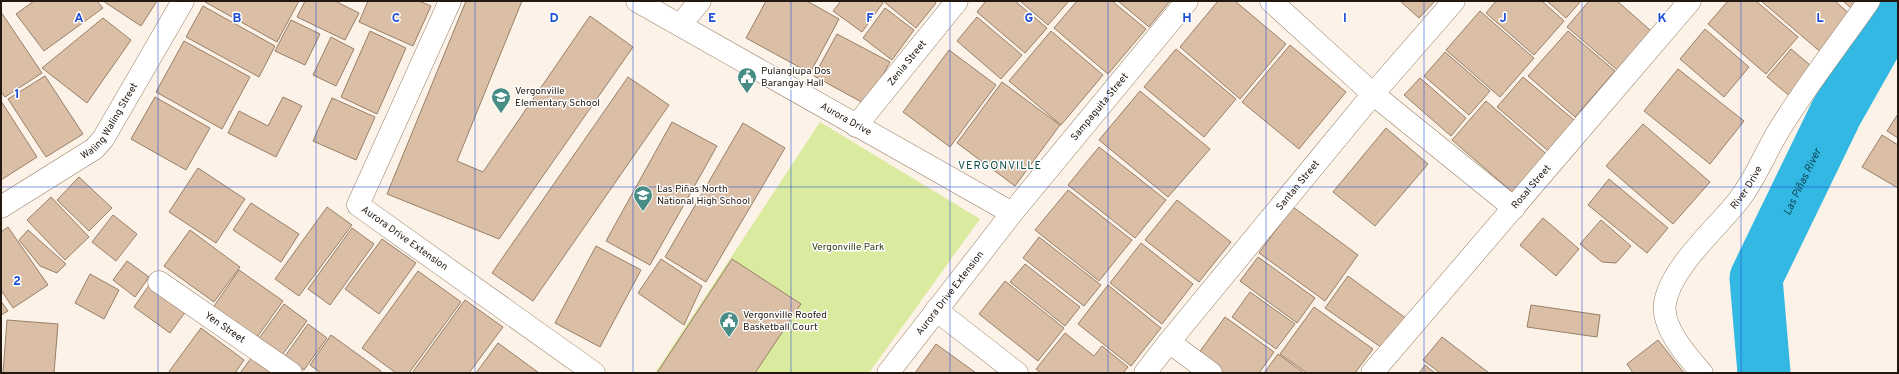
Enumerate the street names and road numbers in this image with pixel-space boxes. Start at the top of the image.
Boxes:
street label: Zenia Street [885,37,929,89]
street label: Sampaguita Street [1068,70,1131,143]
street label: Waling Waling Street [78,80,141,162]
street label: Aurora Drive [818,100,874,139]
street label: Santan Street [1273,157,1323,213]
street label: Rosal Street [1509,162,1554,212]
street label: River Drive [1727,164,1765,212]
street label: Aurora Drive Extension [359,203,450,273]
street label: Aurora Drive Extension [913,248,987,338]
street label: Yen Street [202,309,248,346]

